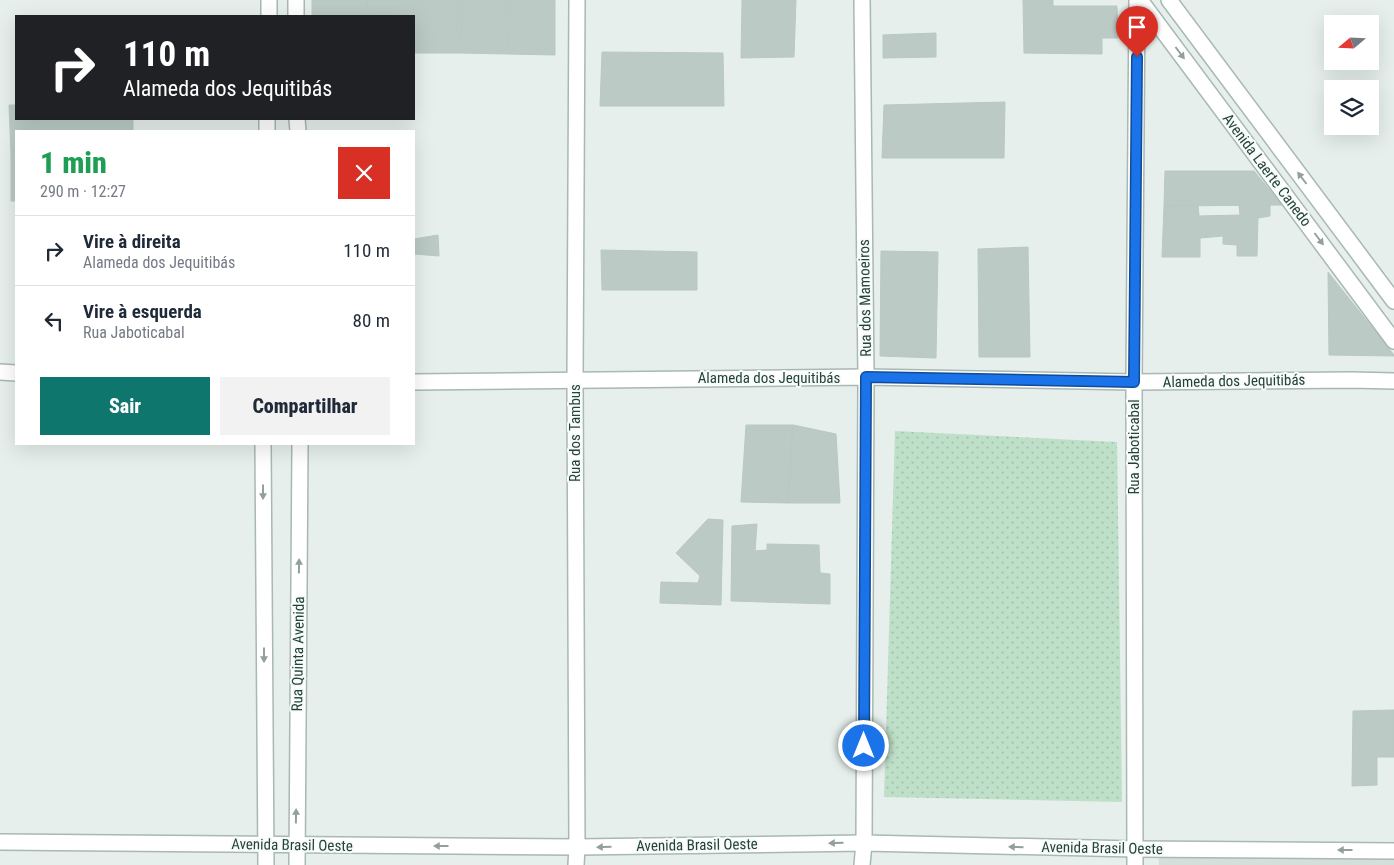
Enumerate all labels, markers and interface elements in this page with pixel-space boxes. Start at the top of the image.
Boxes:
pin [1116,6,1158,57]
icon: arrive [1123,13,1151,41]
north arrow [1324,15,1379,70]
map controls [1324,15,1379,135]
text: 110 m [123,34,210,75]
icon: right [40,35,105,100]
one-way arrow [1174,46,1185,59]
text: Alameda dos Jequitibás [123,76,332,101]
button: layers [1324,80,1379,135]
street label: Avenida Laerte Canedo [1219,110,1315,230]
text: 1 min [40,145,107,180]
button: close [338,147,390,199]
one-way arrow [1297,171,1307,185]
text: 290 m · 12:27 [40,182,126,201]
text: Vire à direita [83,230,181,253]
one-way arrow [1313,232,1324,245]
icon: right [40,237,68,265]
text: 110 m [343,239,390,262]
street label: Rua dos Mamoeiros [855,239,875,357]
text: Alameda dos Jequitibás [83,253,235,272]
text: Vire à esquerda [83,300,202,323]
icon: left [40,307,68,335]
text: 80 m [353,309,390,332]
text: Rua Jaboticabal [83,323,185,342]
street label: Alameda dos Jequitibás [698,369,841,387]
street label: Alameda dos Jequitibás [1162,371,1306,391]
button: Sair [40,377,210,435]
button: Compartilhar [220,377,390,435]
street label: Rua dos Tambus [566,384,584,482]
street label: Rua Jaboticabal [1125,399,1143,495]
one-way arrow [259,485,267,501]
one-way arrow [295,558,303,574]
street label: Rua Quinta Avenida [288,596,308,712]
one-way arrow [260,647,268,663]
position arrow [837,719,889,771]
one-way arrow [292,808,300,824]
street label: Avenida Brasil Oeste [231,835,353,855]
street label: Avenida Brasil Oeste [636,835,758,855]
street label: Avenida Brasil Oeste [1041,838,1163,858]
one-way arrow [828,840,844,848]
one-way arrow [433,842,449,850]
one-way arrow [1008,842,1024,850]
one-way arrow [595,843,611,851]
one-way arrow [1337,846,1353,854]

